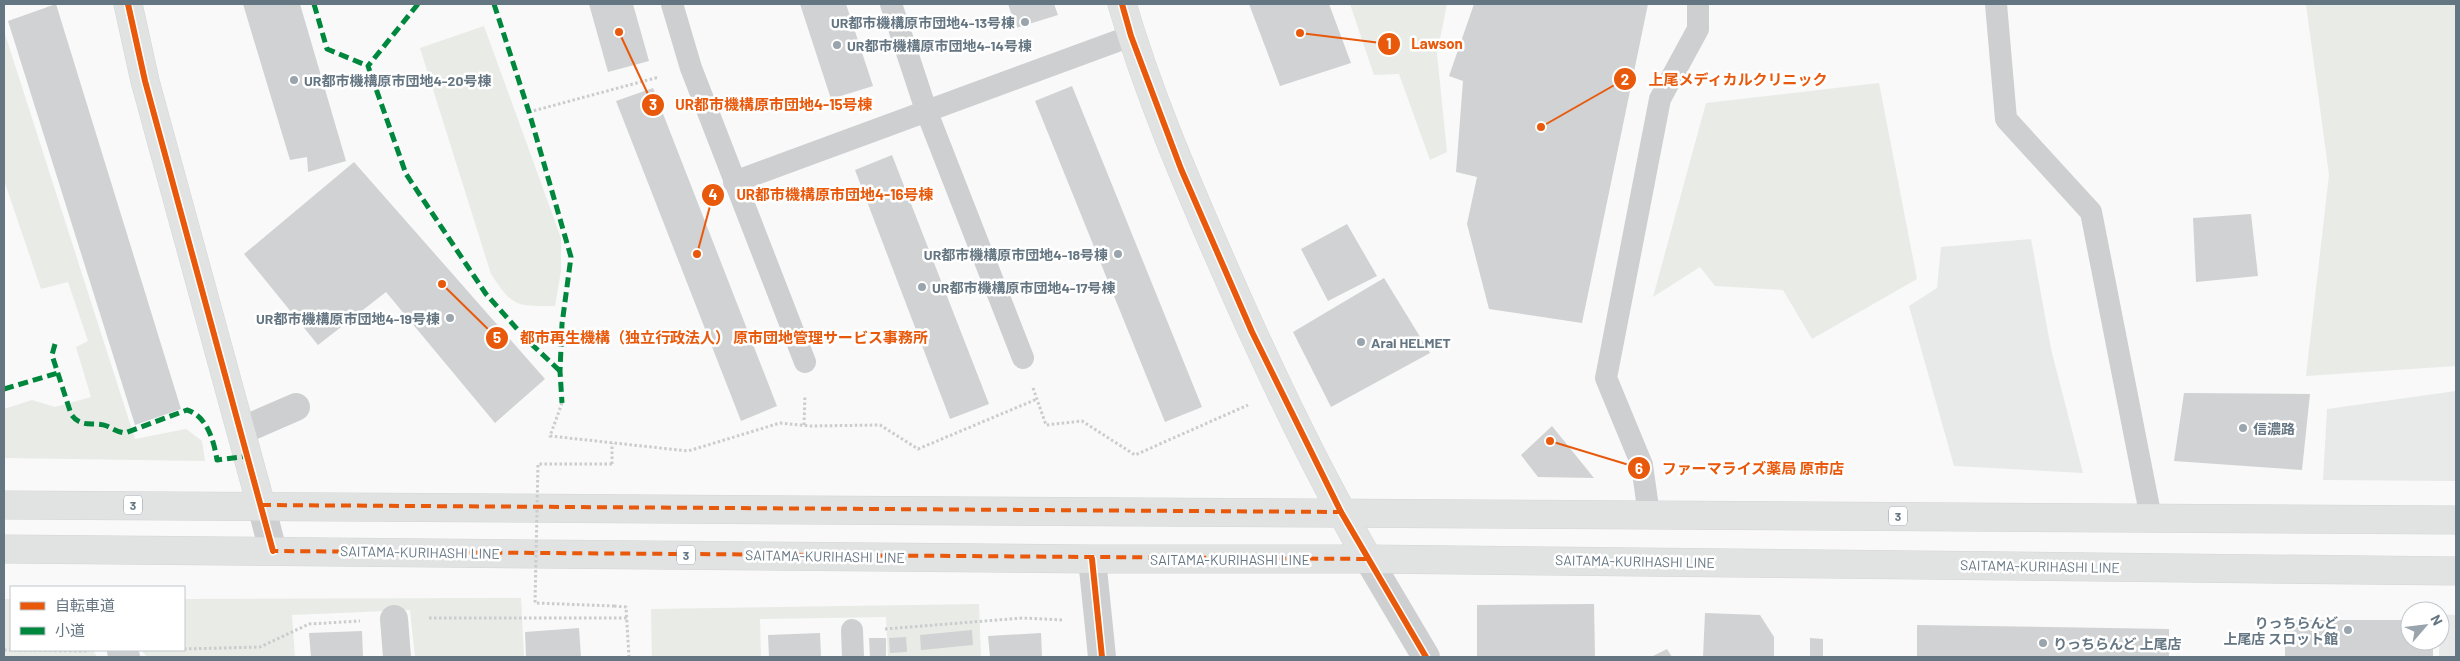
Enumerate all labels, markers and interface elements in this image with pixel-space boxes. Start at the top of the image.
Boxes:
place label: UR都市機構原市団地4-13号棟 [831,14,1015,31]
marker: UR都市機構原市団地4-13号棟 [1019,16,1031,28]
callout: Lawson [1377,29,1473,59]
text: 1 [1386,34,1392,52]
text: Lawson [1411,34,1463,52]
place label: UR都市機構原市団地4-14号棟 [847,37,1032,54]
marker: UR都市機構原市団地4-14号棟 [831,39,843,51]
callout: 上尾メディカルクリニック [1613,64,1838,94]
text: 2 [1621,70,1629,88]
text: 上尾メディカルクリニック [1649,70,1827,88]
place label: UR都市機構原市団地4-20号棟 [304,72,491,89]
marker: UR都市機構原市団地4-20号棟 [288,74,300,86]
callout: UR都市機構原市団地4-15号棟 [640,90,882,120]
text: 3 [649,95,657,113]
text: UR都市機構原市団地4-15号棟 [675,95,873,113]
callout: UR都市機構原市団地4-16号棟 [701,180,943,210]
text: 4 [708,185,718,203]
text: UR都市機構原市団地4-16号棟 [736,185,934,203]
place label: UR都市機構原市団地4-18号棟 [924,246,1108,263]
marker: UR都市機構原市団地4-18号棟 [1112,248,1124,260]
place label: UR都市機構原市団地4-17号棟 [932,279,1116,296]
marker: UR都市機構原市団地4-17号棟 [916,281,928,293]
place label: UR都市機構原市団地4-19号棟 [256,310,440,327]
marker: UR都市機構原市団地4-19号棟 [444,312,456,324]
callout: 都市再生機構（独立行政法人） 原市団地管理サービス事務所 [485,323,938,353]
text: 5 [493,328,501,346]
text: 都市再生機構（独立行政法人） 原市団地管理サービス事務所 [520,328,928,346]
place label: Arai HELMET [1371,334,1451,351]
marker: Arai HELMET [1355,336,1367,348]
place label: 信濃路 [2253,420,2295,437]
marker: 信濃路 [2237,422,2249,434]
callout: ファーマライズ薬局 原市店 [1626,453,1854,483]
text: 6 [1635,459,1643,477]
text: ファーマライズ薬局 原市店 [1662,459,1844,477]
road number: 3 [124,496,142,514]
road number: 3 [1889,506,1907,526]
street label: SAITAMA-KURIHASHI LINE [340,542,500,562]
road number: 3 [677,546,695,564]
street label: SAITAMA-KURIHASHI LINE [745,546,905,566]
street label: SAITAMA-KURIHASHI LINE [1150,551,1310,568]
street label: SAITAMA-KURIHASHI LINE [1555,551,1715,571]
street label: SAITAMA-KURIHASHI LINE [1960,556,2120,576]
legend [10,586,185,651]
text: 自転車道 [55,596,115,614]
north arrow [2400,601,2450,651]
text: N [2427,612,2447,628]
place label: りっちらんど 上尾店 スロット館 [2223,614,2338,647]
text: 小道 [55,621,85,639]
marker: りっちらんど 上尾店 スロット館 [2342,624,2354,636]
place label: りっちらんど 上尾店 [2053,635,2181,652]
marker: りっちらんど 上尾店 [2037,637,2049,649]

